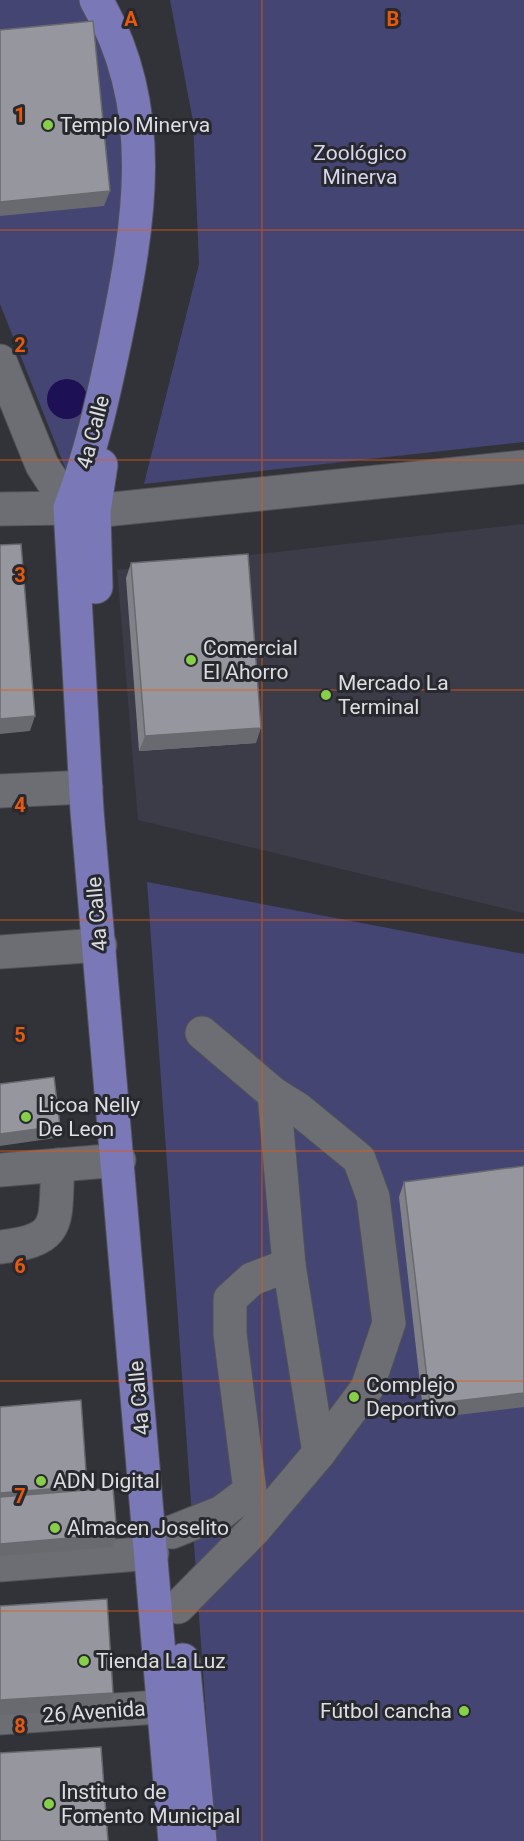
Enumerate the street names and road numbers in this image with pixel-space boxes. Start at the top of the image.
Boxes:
street label: 4a Calle [72,393,114,471]
street label: 4a Calle [82,876,112,952]
street label: 4a Calle [124,1360,154,1436]
street label: 26 Avenida [42,1696,146,1728]

